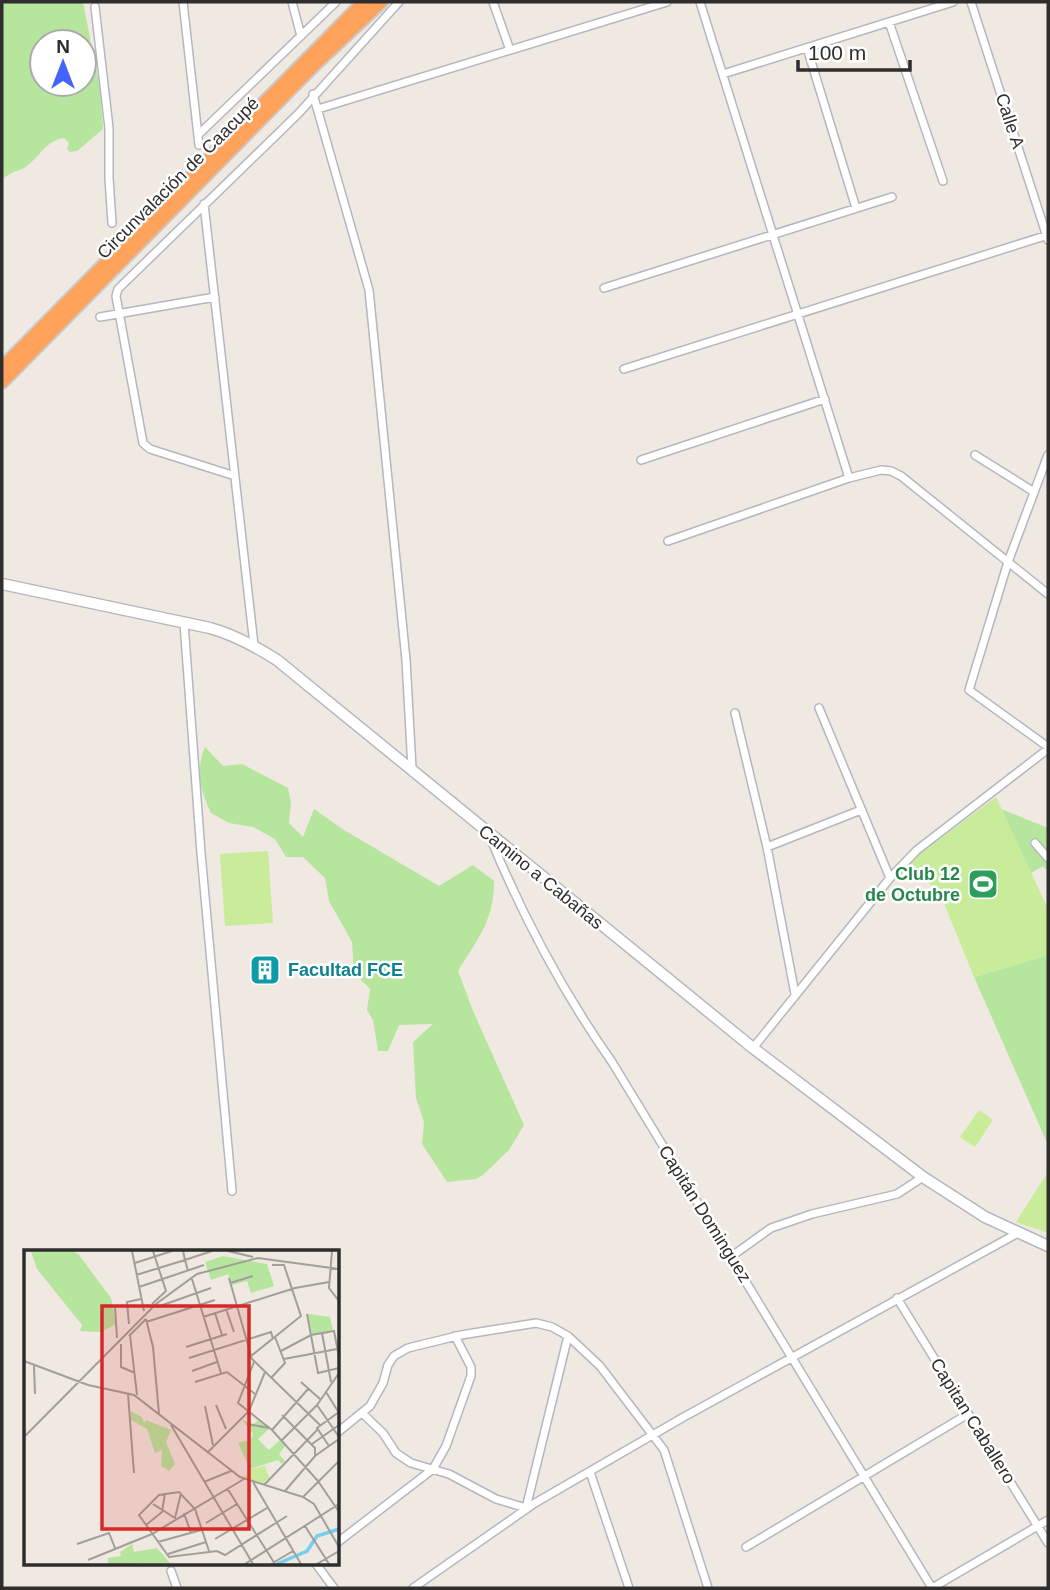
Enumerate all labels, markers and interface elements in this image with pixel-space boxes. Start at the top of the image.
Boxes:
north arrow [28,28,98,98]
scale bar [798,28,910,72]
text: N [56,36,70,57]
text: 100 m [808,41,866,64]
street label: Calle A [992,91,1028,151]
street label: Circunvalación de Caacupé [93,93,263,263]
street label: Camino a Cabañas [475,821,607,933]
place label: Club 12 de Octubre [865,864,960,905]
sports icon: Club 12 de Octubre [966,867,1000,901]
building icon: Facultad FCE [248,953,282,987]
place label: Facultad FCE [288,960,403,980]
street label: Capitán Dominguez [655,1142,755,1286]
inset map [24,1250,340,1566]
street label: Capitan Caballero [926,1355,1020,1487]

